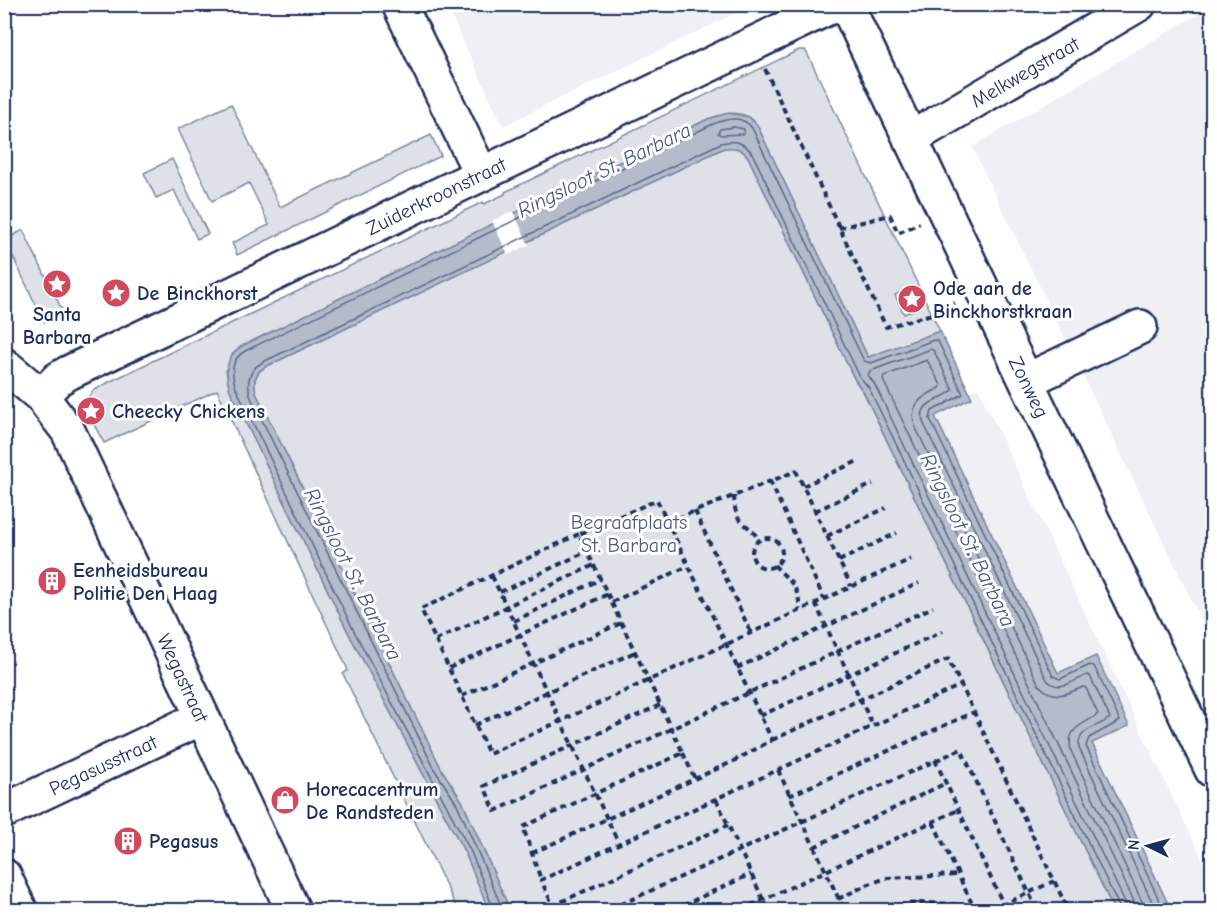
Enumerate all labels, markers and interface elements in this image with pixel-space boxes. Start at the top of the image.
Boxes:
street label: Melkwegstraat [967,32,1085,113]
water label: Ringsloot St. Barbara [513,117,695,222]
street label: Zuiderkroonstraat [363,152,511,240]
place icon: Santa Barbara [41,268,73,300]
place icon: De Binckhorst [100,277,132,309]
place label: Ode aan de Binckhorstkraan [933,277,1072,323]
place label: De Binckhorst [137,282,258,305]
place icon: Ode aan de Binckhorstkraan [896,283,928,315]
place label: Santa Barbara [23,303,91,349]
street label: Zonweg [1004,353,1053,422]
place icon: Cheecky Chickens [75,395,107,427]
place label: Cheecky Chickens [112,400,265,423]
water label: Ringsloot St. Barbara [916,449,1021,631]
water label: Ringsloot St. Barbara [299,484,407,664]
park label: Begraafplaats St. Barbara [571,511,687,557]
place label: Eenheidsbureau Politie Den Haag [73,559,218,605]
building icon: Eenheidsbureau Politie Den Haag [36,565,68,597]
street label: Wegastraat [152,630,214,727]
street label: Pegasusstraat [46,730,162,800]
place label: Horecacentrum De Randsteden [306,778,438,824]
shop icon: Horecacentrum De Randsteden [269,784,301,816]
north arrow [1118,816,1178,876]
building icon: Pegasus [112,825,144,857]
place label: Pegasus [149,830,218,853]
text: N [1125,839,1143,851]

